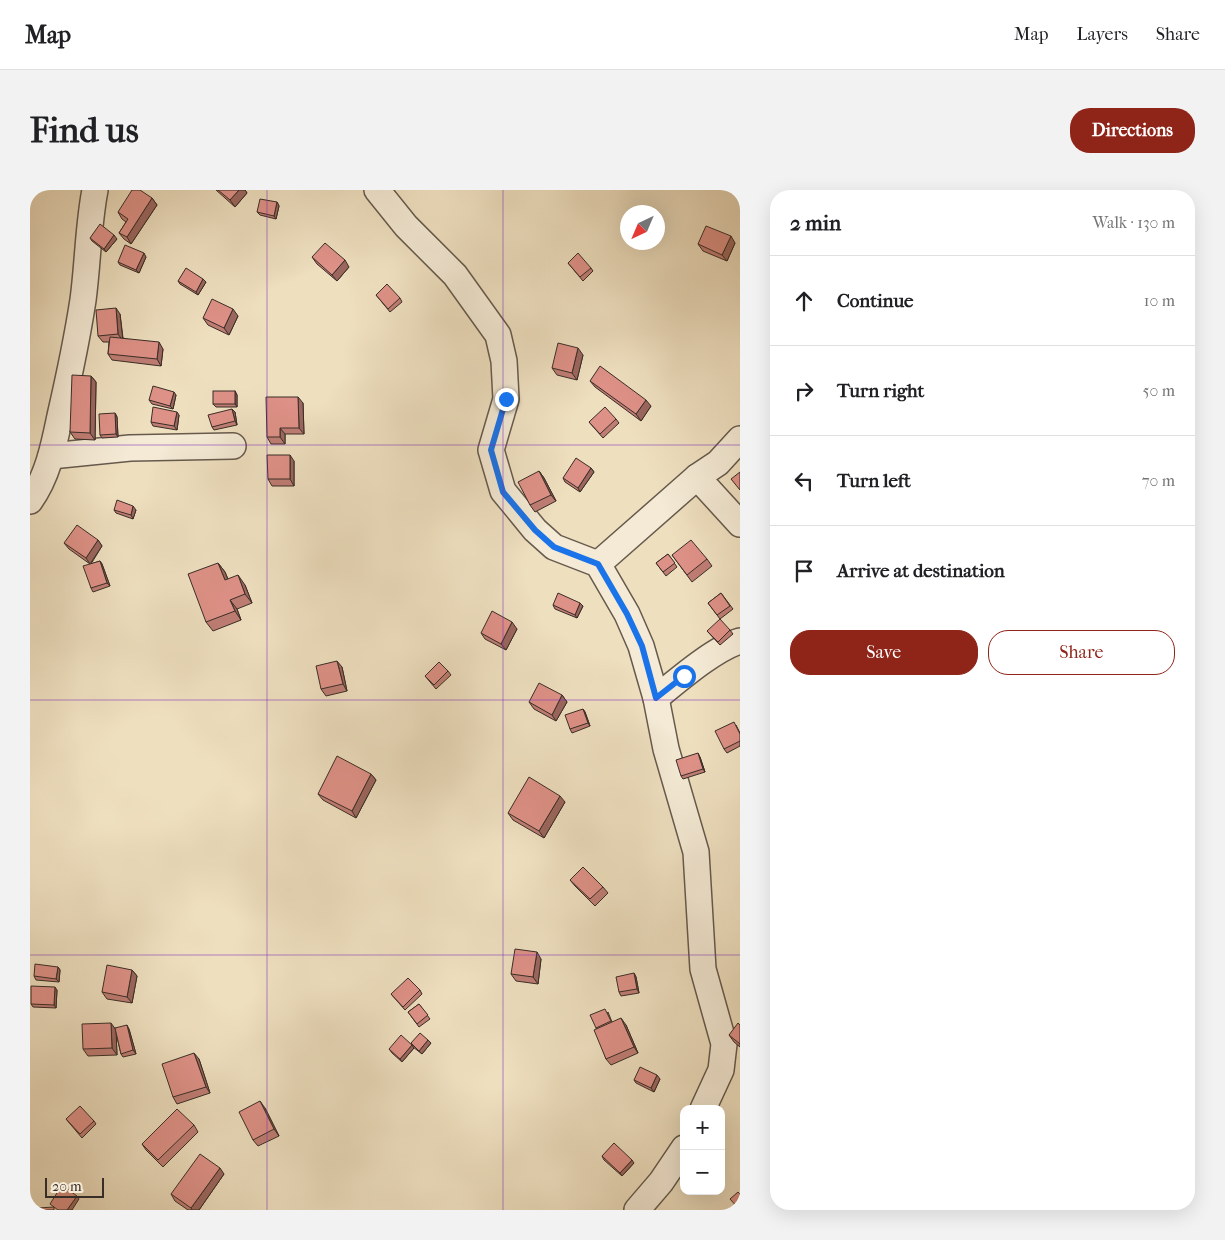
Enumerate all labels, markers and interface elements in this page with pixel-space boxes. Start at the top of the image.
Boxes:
text: Map [25,21,71,49]
text: Map [1014,24,1048,45]
text: Layers [1076,24,1128,45]
text: Share [1156,24,1200,45]
button: Directions [1070,108,1195,153]
text: Find us [30,110,139,151]
north arrow [620,205,665,250]
text: 2 min [790,211,841,235]
text: Walk · 130 m [1092,213,1175,232]
icon: ahead [790,287,818,315]
text: Continue [837,290,913,312]
text: 10 m [1144,291,1175,310]
icon: right [790,377,818,405]
text: Turn right [837,380,924,402]
text: 50 m [1143,381,1175,400]
route end [495,388,518,411]
icon: left [790,467,818,495]
text: Turn left [837,470,911,492]
text: 70 m [1142,471,1175,490]
icon: arrive [790,557,818,585]
text: Arrive at destination [837,560,1005,582]
button: Save [790,630,978,675]
button: Share [988,630,1175,675]
route start [673,665,696,688]
map controls [680,1105,725,1195]
button: + [680,1105,725,1150]
button: − [680,1150,725,1195]
scale bar [45,1175,104,1198]
text: 20 m [52,1178,82,1195]

